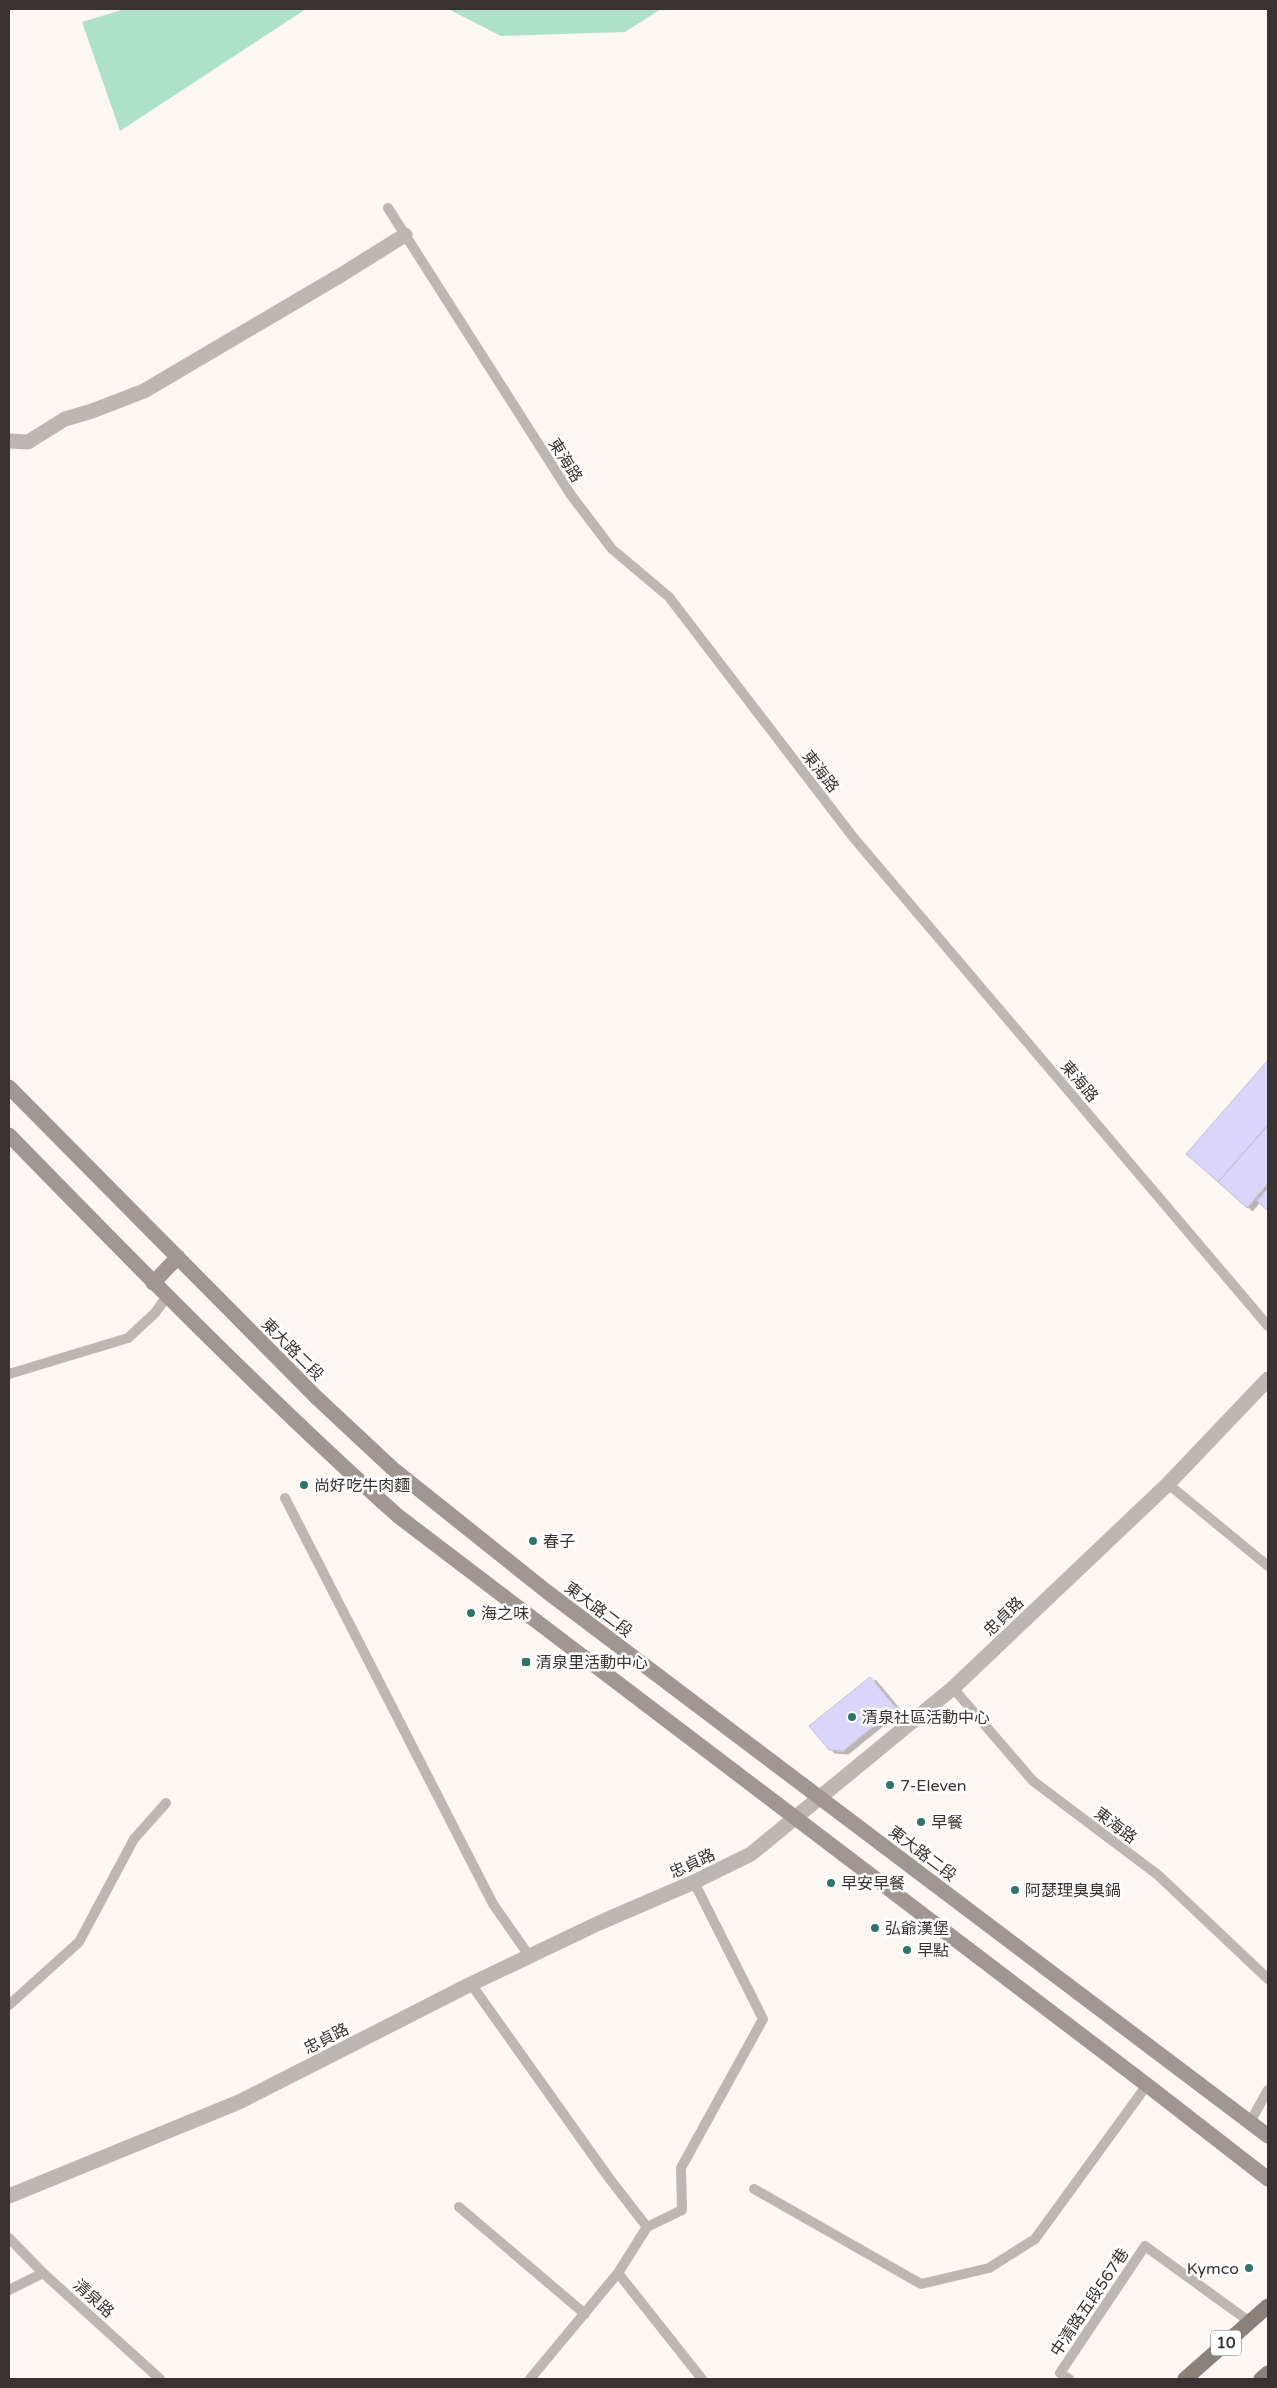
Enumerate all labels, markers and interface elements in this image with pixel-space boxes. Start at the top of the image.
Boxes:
street label: 東海路 [544,435,586,486]
street label: 東海路 [798,747,843,797]
street label: 東海路 [1056,1057,1102,1106]
street label: 東大路二段 [257,1314,328,1385]
place label: 尚好吃牛肉麵 [314,1476,410,1496]
marker: 尚好吃牛肉麵 [298,1479,310,1491]
place label: 春子 [543,1532,575,1552]
marker: 春子 [527,1535,539,1547]
street label: 東大路二段 [560,1578,636,1642]
street label: 忠貞路 [979,1593,1028,1641]
place label: 海之味 [481,1604,529,1624]
marker: 海之味 [465,1607,477,1619]
place label: 清泉里活動中心 [536,1653,648,1673]
marker: 清泉里活動中心 [520,1656,532,1668]
place label: 清泉社區活動中心 [862,1708,990,1728]
marker: 清泉社區活動中心 [846,1711,858,1723]
place label: 7-Eleven [900,1776,967,1796]
marker: 7-Eleven [884,1779,896,1791]
street label: 東海路 [1090,1803,1141,1848]
place label: 早餐 [931,1813,963,1833]
marker: 早餐 [915,1816,927,1828]
street label: 東大路二段 [884,1822,960,1886]
street label: 忠貞路 [666,1845,718,1883]
place label: 早安早餐 [841,1874,905,1894]
marker: 早安早餐 [825,1877,837,1889]
place label: 阿瑟理臭臭鍋 [1025,1881,1121,1901]
marker: 阿瑟理臭臭鍋 [1009,1884,1021,1896]
place label: 弘爺漢堡 [885,1919,949,1939]
marker: 弘爺漢堡 [869,1922,881,1934]
place label: 早點 [917,1941,949,1961]
marker: 早點 [901,1944,913,1956]
street label: 忠貞路 [301,2019,352,2059]
street label: 中清路五段567巷 [1046,2245,1133,2360]
place label: Kymco [1187,2259,1239,2279]
marker: Kymco [1243,2262,1255,2274]
street label: 清泉路 [69,2275,118,2322]
road number: 10 [1211,2330,1241,2356]

